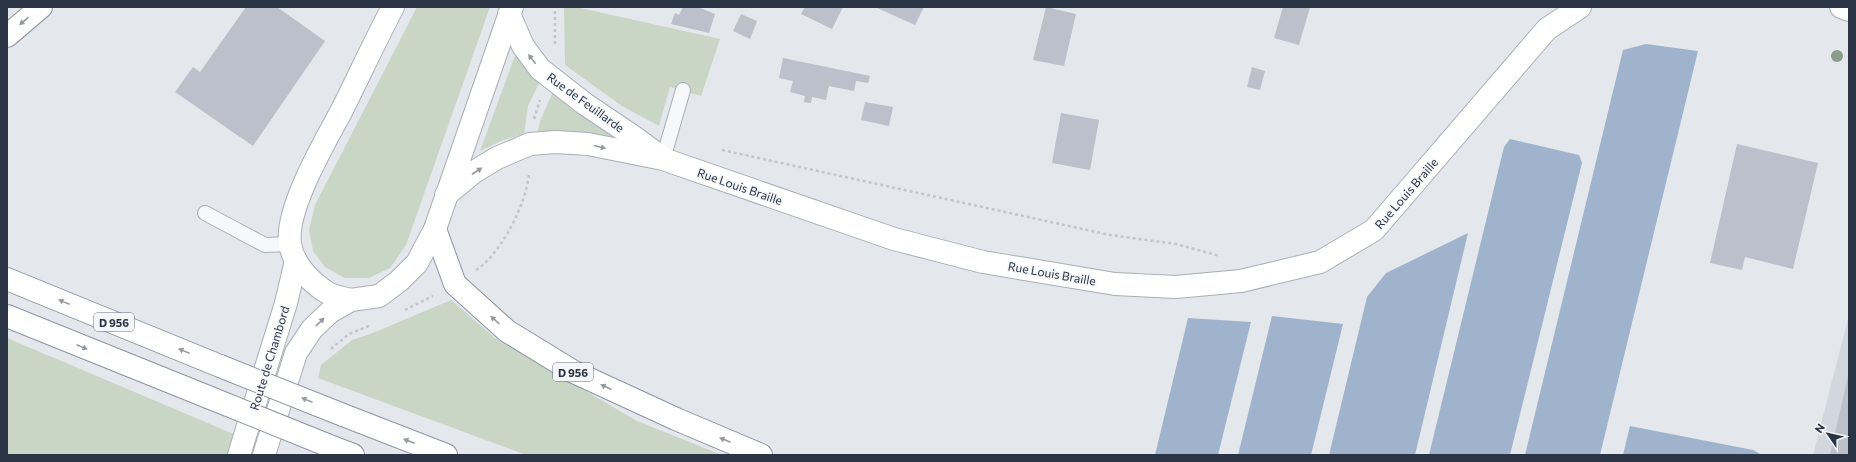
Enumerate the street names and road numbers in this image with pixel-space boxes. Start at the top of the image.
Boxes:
street label: Rue de Feuillarde [545,69,627,135]
street label: Rue Louis Braille [1371,155,1441,231]
street label: Rue Louis Braille [696,165,784,207]
street label: Rue Louis Braille [1007,258,1097,288]
street label: Route de Chambord [246,304,292,412]
road number: D 956 [94,313,134,331]
road number: D 956 [553,363,593,381]

